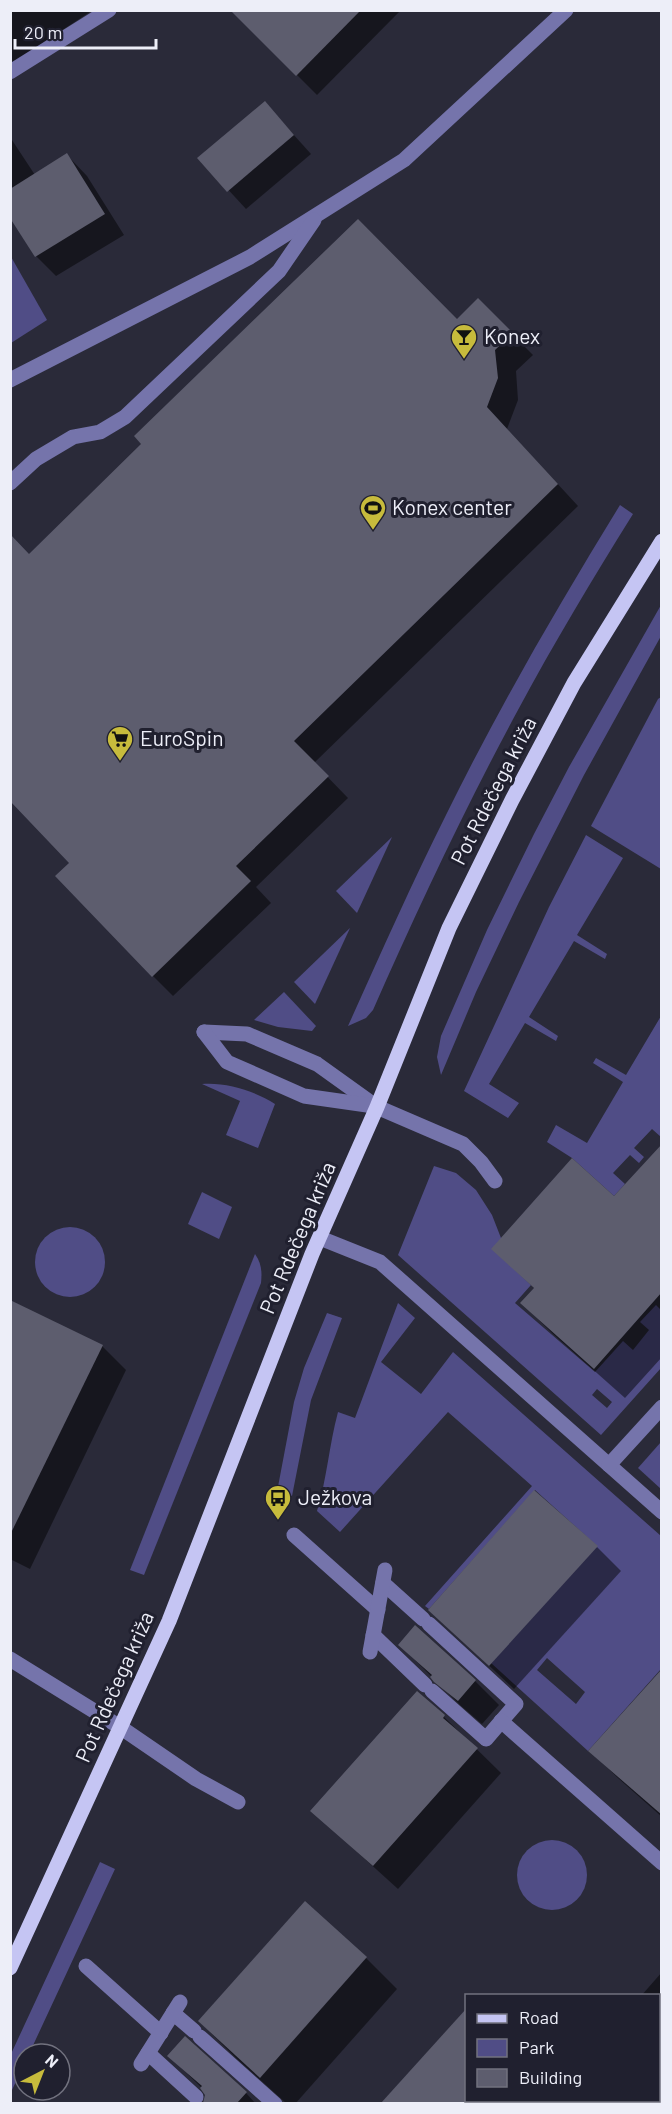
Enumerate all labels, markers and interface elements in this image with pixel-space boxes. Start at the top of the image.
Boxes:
scale bar [15,12,156,50]
text: 20 m [24,21,62,43]
bar icon: Konex [449,322,479,360]
place label: Konex [484,323,540,348]
sports icon: Konex center [358,493,388,531]
place label: Konex center [392,494,512,519]
street label: Pot Rdečega križa [445,712,541,868]
supermarket icon: EuroSpin [105,724,135,762]
place label: EuroSpin [140,725,223,750]
street label: Pot Rdečega križa [253,1158,340,1317]
bus stop icon: Ježkova [263,1483,293,1521]
place label: Ježkova [298,1484,372,1509]
street label: Pot Rdečega križa [69,1607,158,1766]
legend [465,1994,660,2102]
text: Road [519,2006,559,2028]
text: Park [519,2036,554,2058]
north arrow [12,2042,72,2102]
text: N [42,2050,63,2071]
text: Building [519,2066,582,2088]

